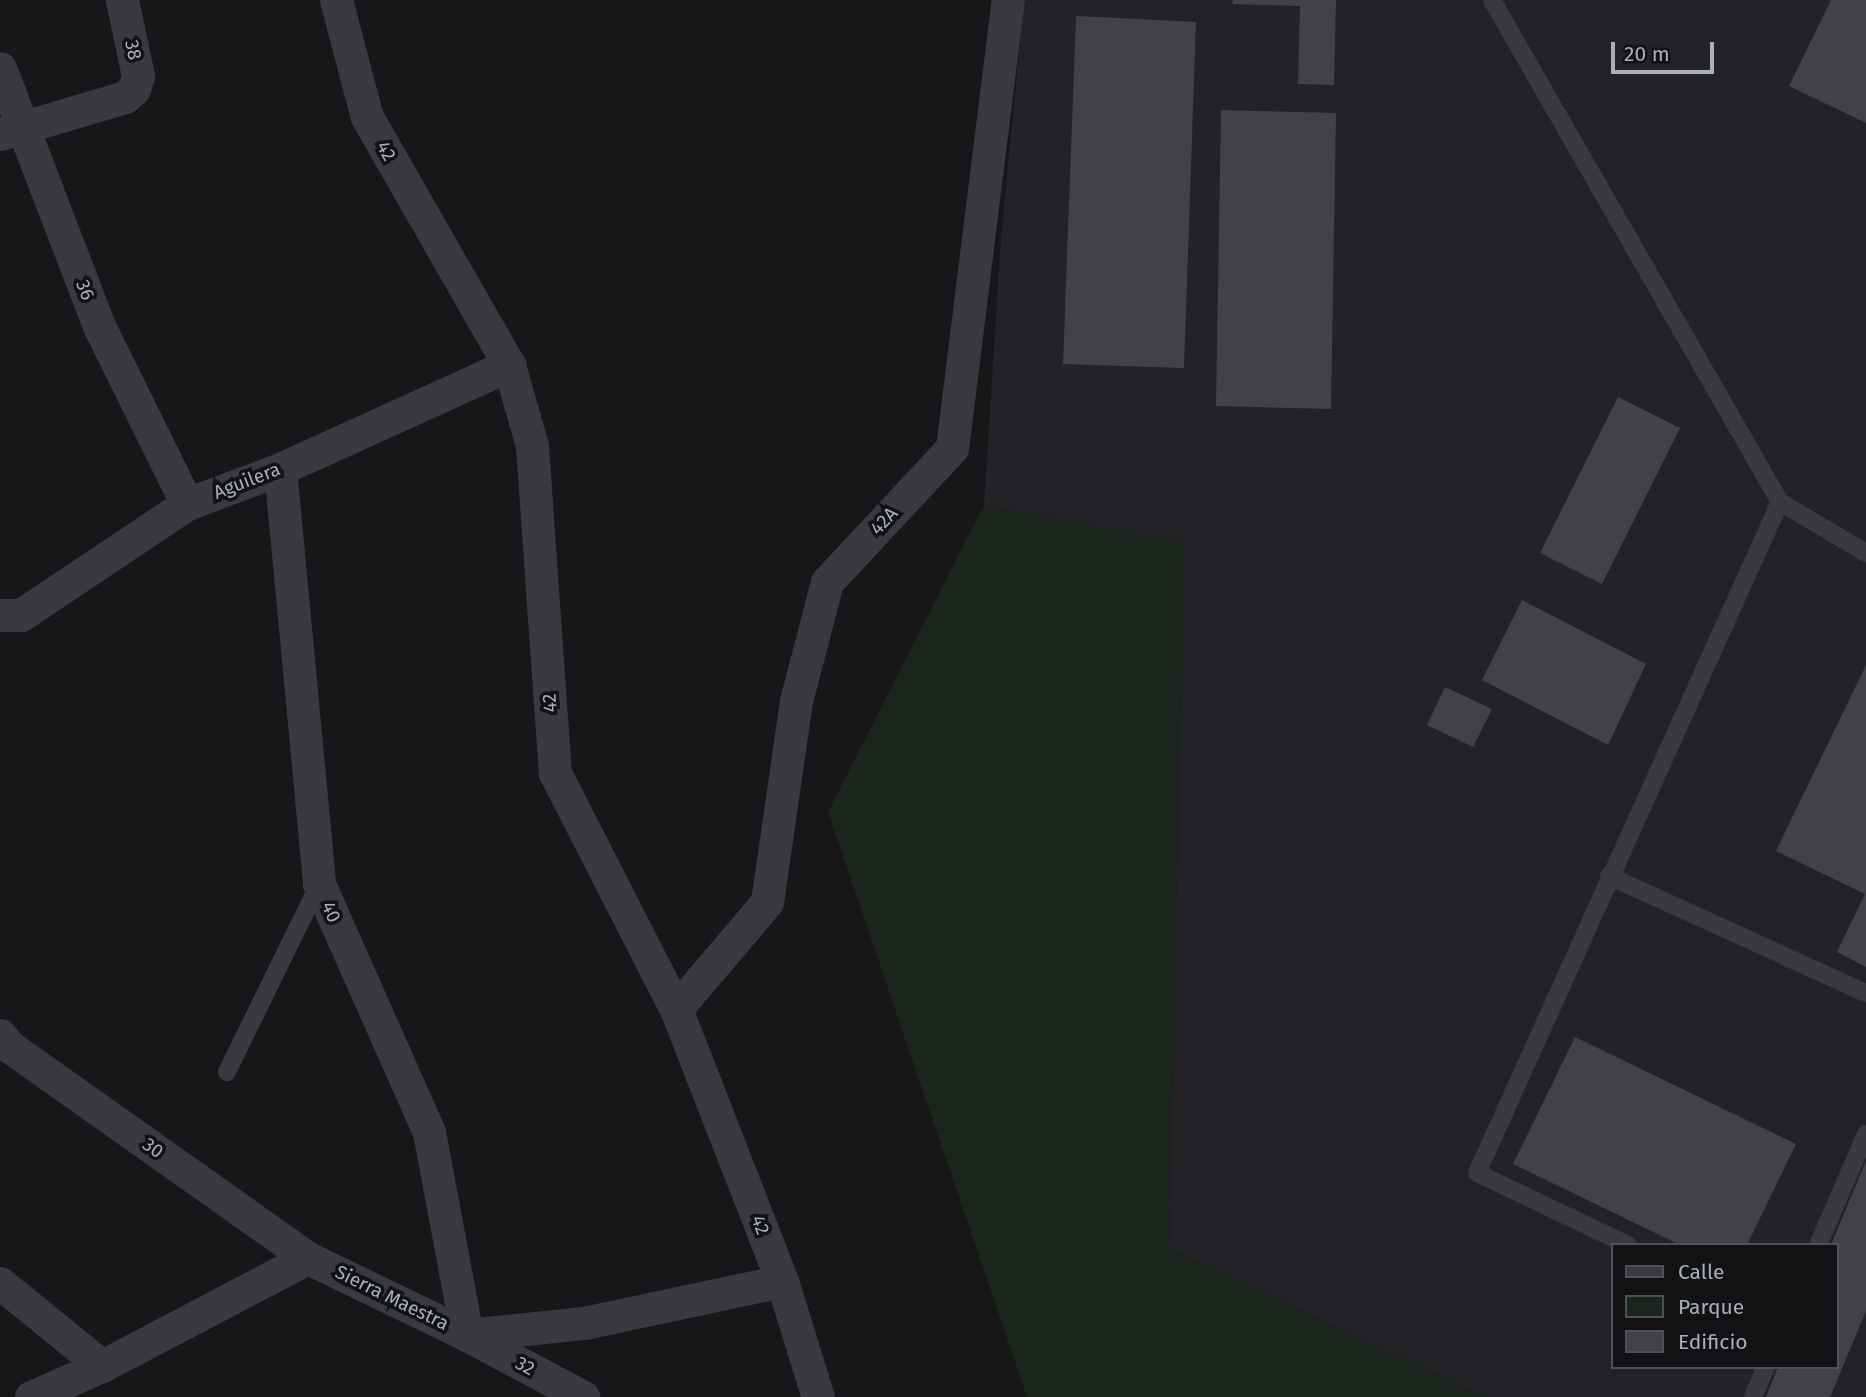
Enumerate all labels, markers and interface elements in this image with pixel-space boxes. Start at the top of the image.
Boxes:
scale bar [1614,28,1717,72]
street label: 38 [120,38,146,62]
text: 20 m [1624,41,1670,67]
street label: 42 [371,137,401,165]
street label: 36 [71,277,99,303]
street label: Aguilera [210,458,284,504]
street label: 42A [865,502,903,540]
street label: 42 [538,693,562,713]
street label: 40 [316,898,346,926]
street label: 30 [138,1133,168,1163]
street label: 42 [746,1212,774,1238]
legend [1610,1243,1838,1369]
text: Calle [1678,1259,1724,1285]
street label: Sierra Maestra [331,1261,453,1335]
text: Parque [1678,1294,1744,1320]
text: Edificio [1678,1329,1748,1355]
street label: 32 [511,1352,539,1380]

